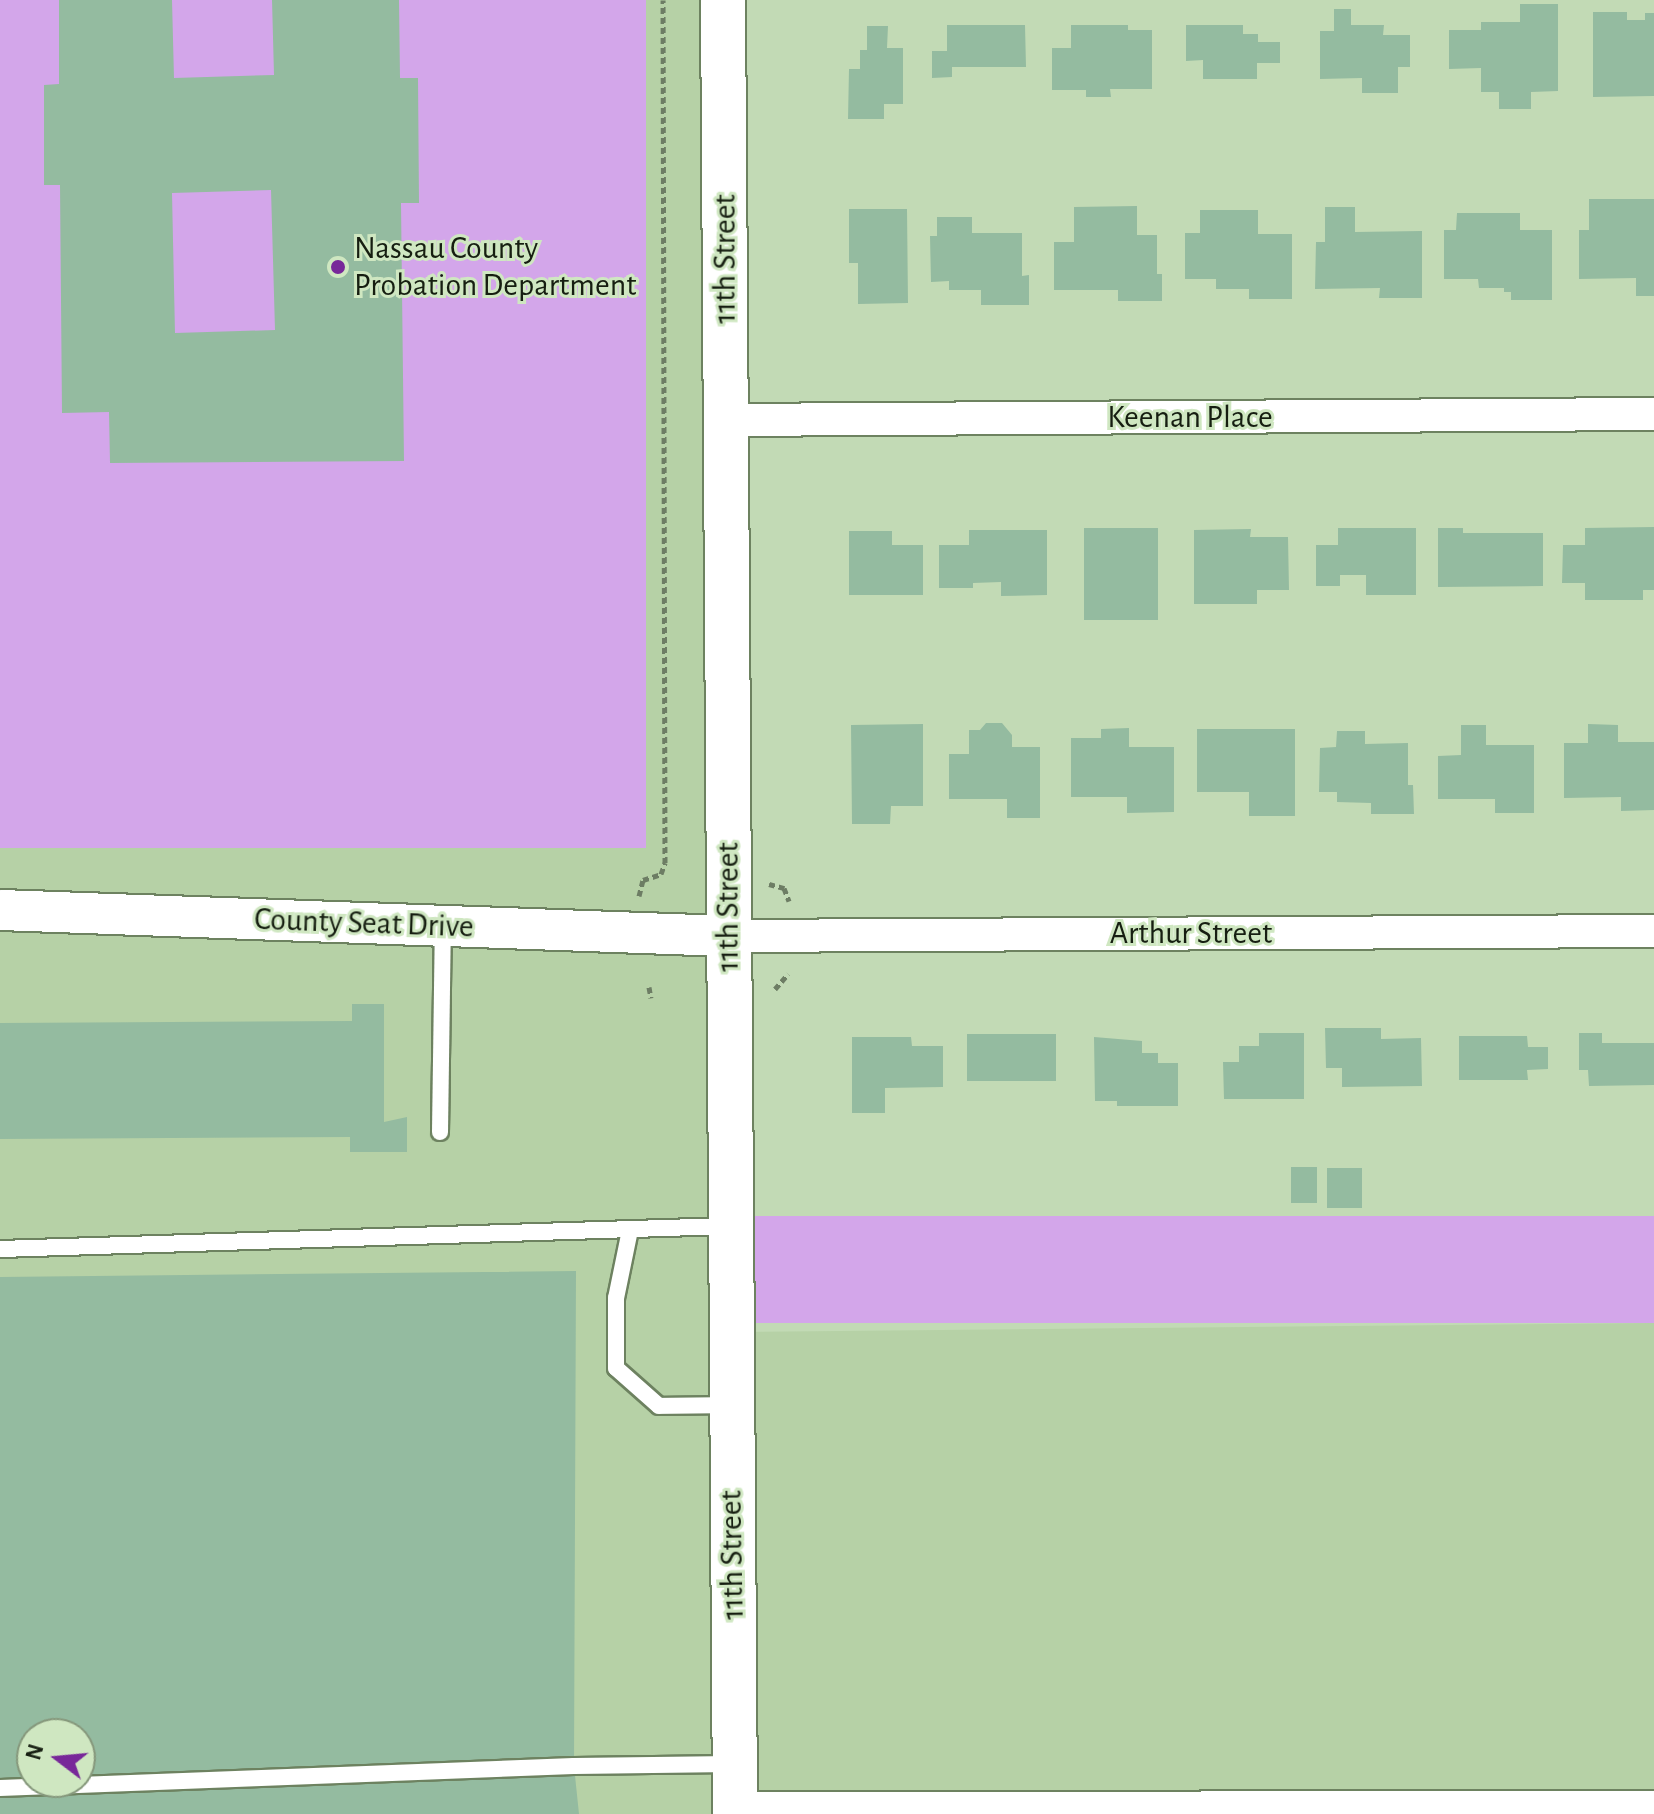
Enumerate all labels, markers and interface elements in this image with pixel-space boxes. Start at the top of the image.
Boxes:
street label: 11th Street [706,194,744,324]
place label: Nassau County Probation Department [354,230,636,305]
marker: Nassau County Probation Department [329,258,347,276]
street label: Keenan Place [1107,398,1273,436]
street label: 11th Street [709,842,747,972]
street label: County Seat Drive [254,900,474,946]
street label: Arthur Street [1110,914,1272,952]
street label: 11th Street [712,1490,752,1620]
north arrow [16,1718,96,1798]
text: N [22,1742,48,1762]

